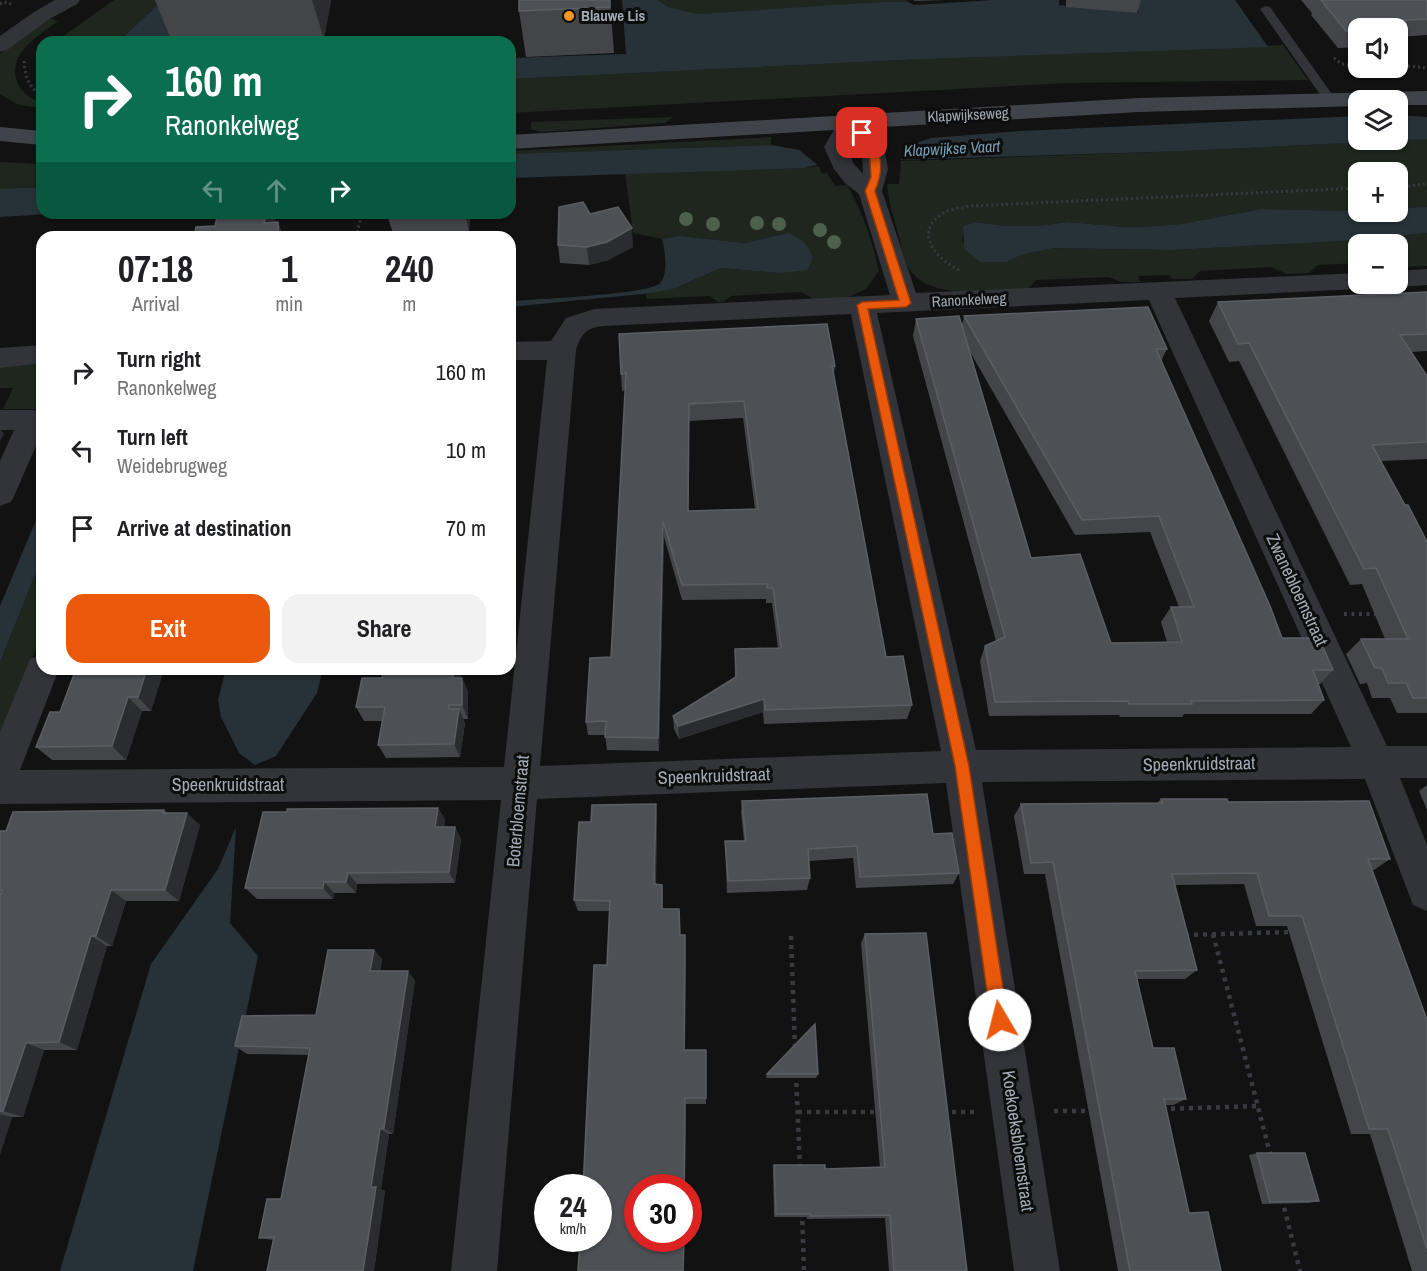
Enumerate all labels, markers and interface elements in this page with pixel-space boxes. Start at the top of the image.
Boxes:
place label: Blauwe Lis [581,5,645,26]
marker: Blauwe Lis [562,9,576,23]
map controls [1348,18,1408,294]
button: sound [1348,18,1408,78]
text: 160 m [165,53,263,109]
icon: right [66,60,144,138]
button: layers [1348,90,1408,150]
street label: Klapwijkseweg [927,102,1009,127]
text: Ranonkelweg [165,107,299,143]
pin [836,107,887,158]
icon: arrive [845,116,878,149]
water label: Klapwijkse Vaart [903,134,1001,162]
button: + [1348,162,1408,222]
icon: left [197,174,230,207]
icon: ahead [260,174,293,207]
icon: right [323,174,356,207]
button: − [1348,234,1408,294]
text: 07:18 [118,245,193,293]
text: 1 [281,245,297,293]
text: 240 [385,245,434,293]
street label: Ranonkelweg [931,287,1007,312]
text: Arrival [132,290,179,317]
text: min [275,290,303,317]
text: m [403,290,416,317]
text: Turn right [117,344,201,374]
icon: right [66,356,99,389]
text: 160 m [436,357,486,387]
text: Ranonkelweg [117,374,216,401]
text: Turn left [117,422,188,452]
icon: left [66,434,99,467]
text: 10 m [446,435,486,465]
text: Weidebrugweg [117,452,227,479]
icon: arrive [66,512,99,545]
text: Arrive at destination [117,513,291,543]
text: 70 m [446,513,486,543]
street label: Zwanebloemstraat [1260,529,1334,650]
button: Exit [66,594,270,663]
button: Share [282,594,486,663]
street label: Speenkruidstraat [1143,750,1255,777]
street label: Boterbloemstraat [500,754,535,868]
street label: Speenkruidstraat [657,761,771,790]
street label: Speenkruidstraat [172,772,284,797]
position arrow [968,988,1032,1052]
street label: Koekoeksbloemstraat [996,1069,1041,1213]
speed limit sign: 30 [624,1174,702,1252]
text: 24 [559,1186,587,1226]
text: km/h [560,1218,586,1239]

